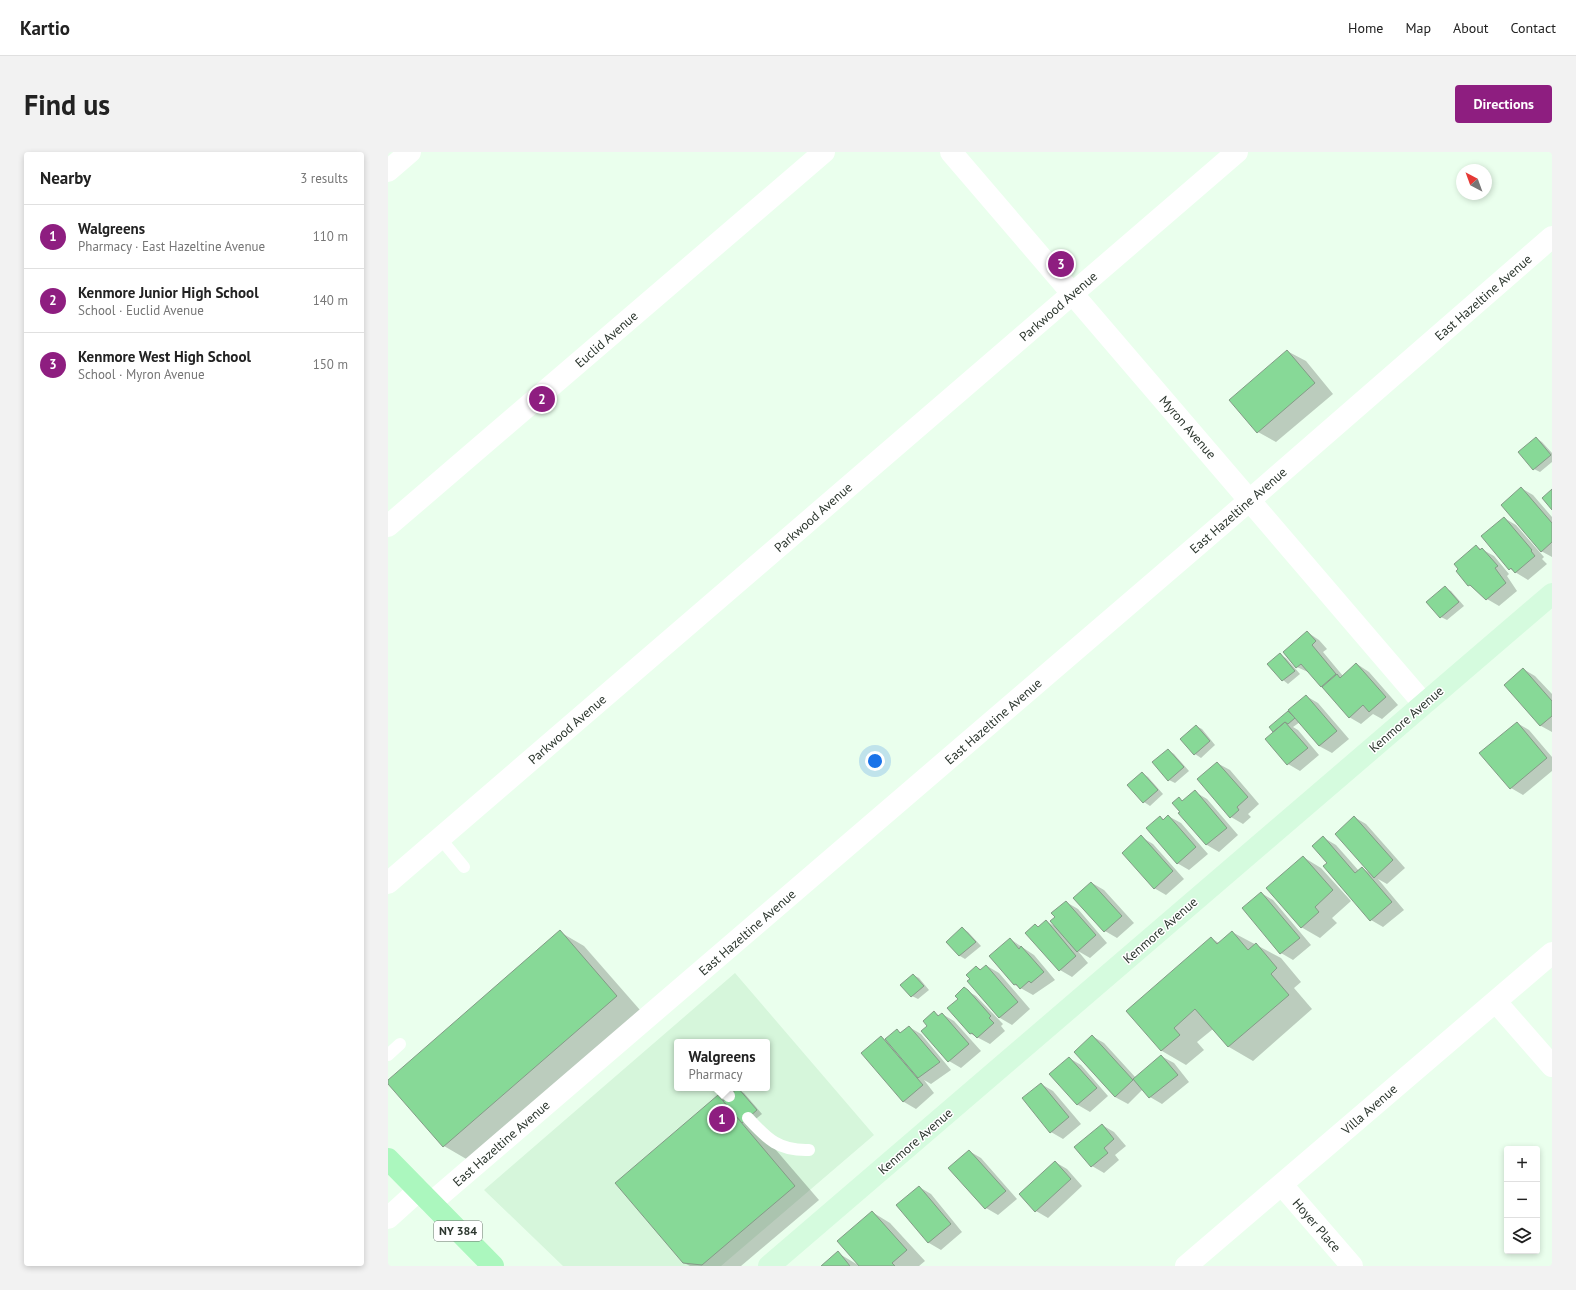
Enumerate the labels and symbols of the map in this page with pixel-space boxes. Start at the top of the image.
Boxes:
north arrow [1456,164,1492,200]
pin: 3 [1048,249,1074,279]
street label: East Hazeltine Avenue [1431,251,1535,344]
street label: Parkwood Avenue [1016,268,1101,345]
street label: Euclid Avenue [571,307,641,371]
pin: 2 [529,384,555,414]
street label: Myron Avenue [1155,392,1220,463]
street label: East Hazeltine Avenue [1186,464,1290,557]
street label: Parkwood Avenue [771,479,856,556]
street label: East Hazeltine Avenue [941,675,1045,768]
street label: Kenmore Avenue [1366,682,1447,756]
street label: Parkwood Avenue [525,691,610,768]
your location [865,751,885,771]
street label: East Hazeltine Avenue [695,886,799,979]
street label: Kenmore Avenue [1120,893,1201,967]
street label: Villa Avenue [1337,1080,1401,1139]
street label: East Hazeltine Avenue [449,1097,553,1190]
pin: 1 [709,1104,735,1134]
street label: Kenmore Avenue [875,1104,956,1178]
street label: Hoyer Place [1289,1195,1345,1256]
road number: NY 384 [434,1221,482,1241]

